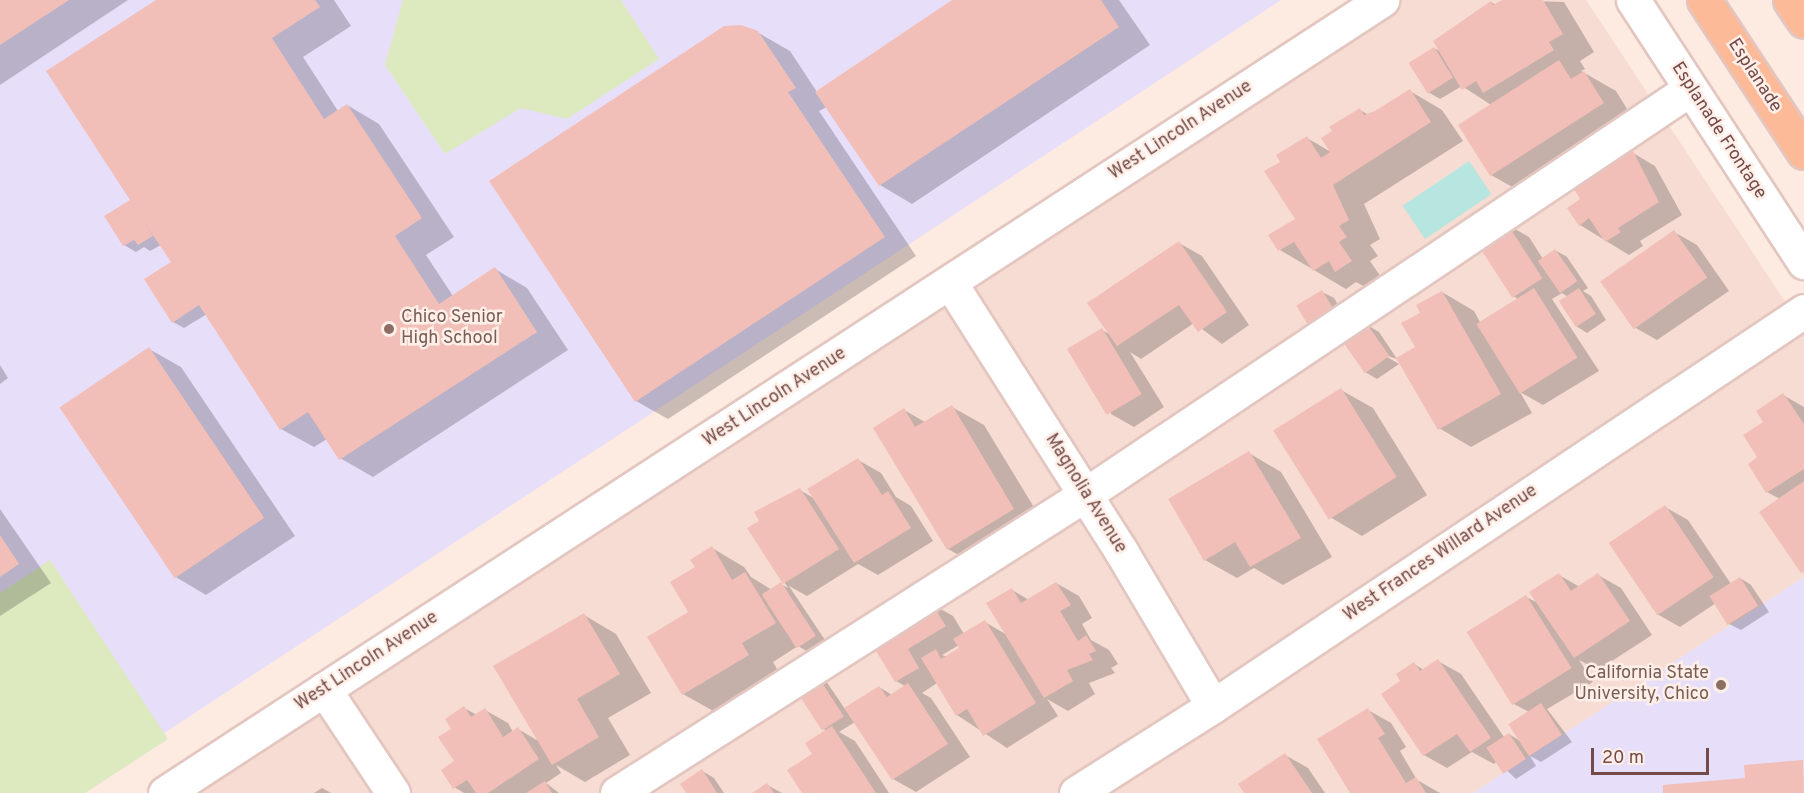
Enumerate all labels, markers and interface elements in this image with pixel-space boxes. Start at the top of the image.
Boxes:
street label: Esplanade [1722,35,1786,117]
street label: Esplanade Frontage [1666,59,1770,203]
street label: West Lincoln Avenue [1105,76,1257,186]
place label: Chico Senior High School [401,308,503,350]
marker: Chico Senior High School [382,322,396,336]
street label: West Lincoln Avenue [699,343,851,453]
street label: Magnolia Avenue [1039,430,1131,558]
street label: West Frances Willard Avenue [1340,481,1542,627]
street label: West Lincoln Avenue [291,607,443,717]
place label: California State University, Chico [1574,664,1709,706]
marker: California State University, Chico [1714,678,1728,692]
scale bar [1594,736,1712,774]
text: 20 m [1602,747,1644,770]

